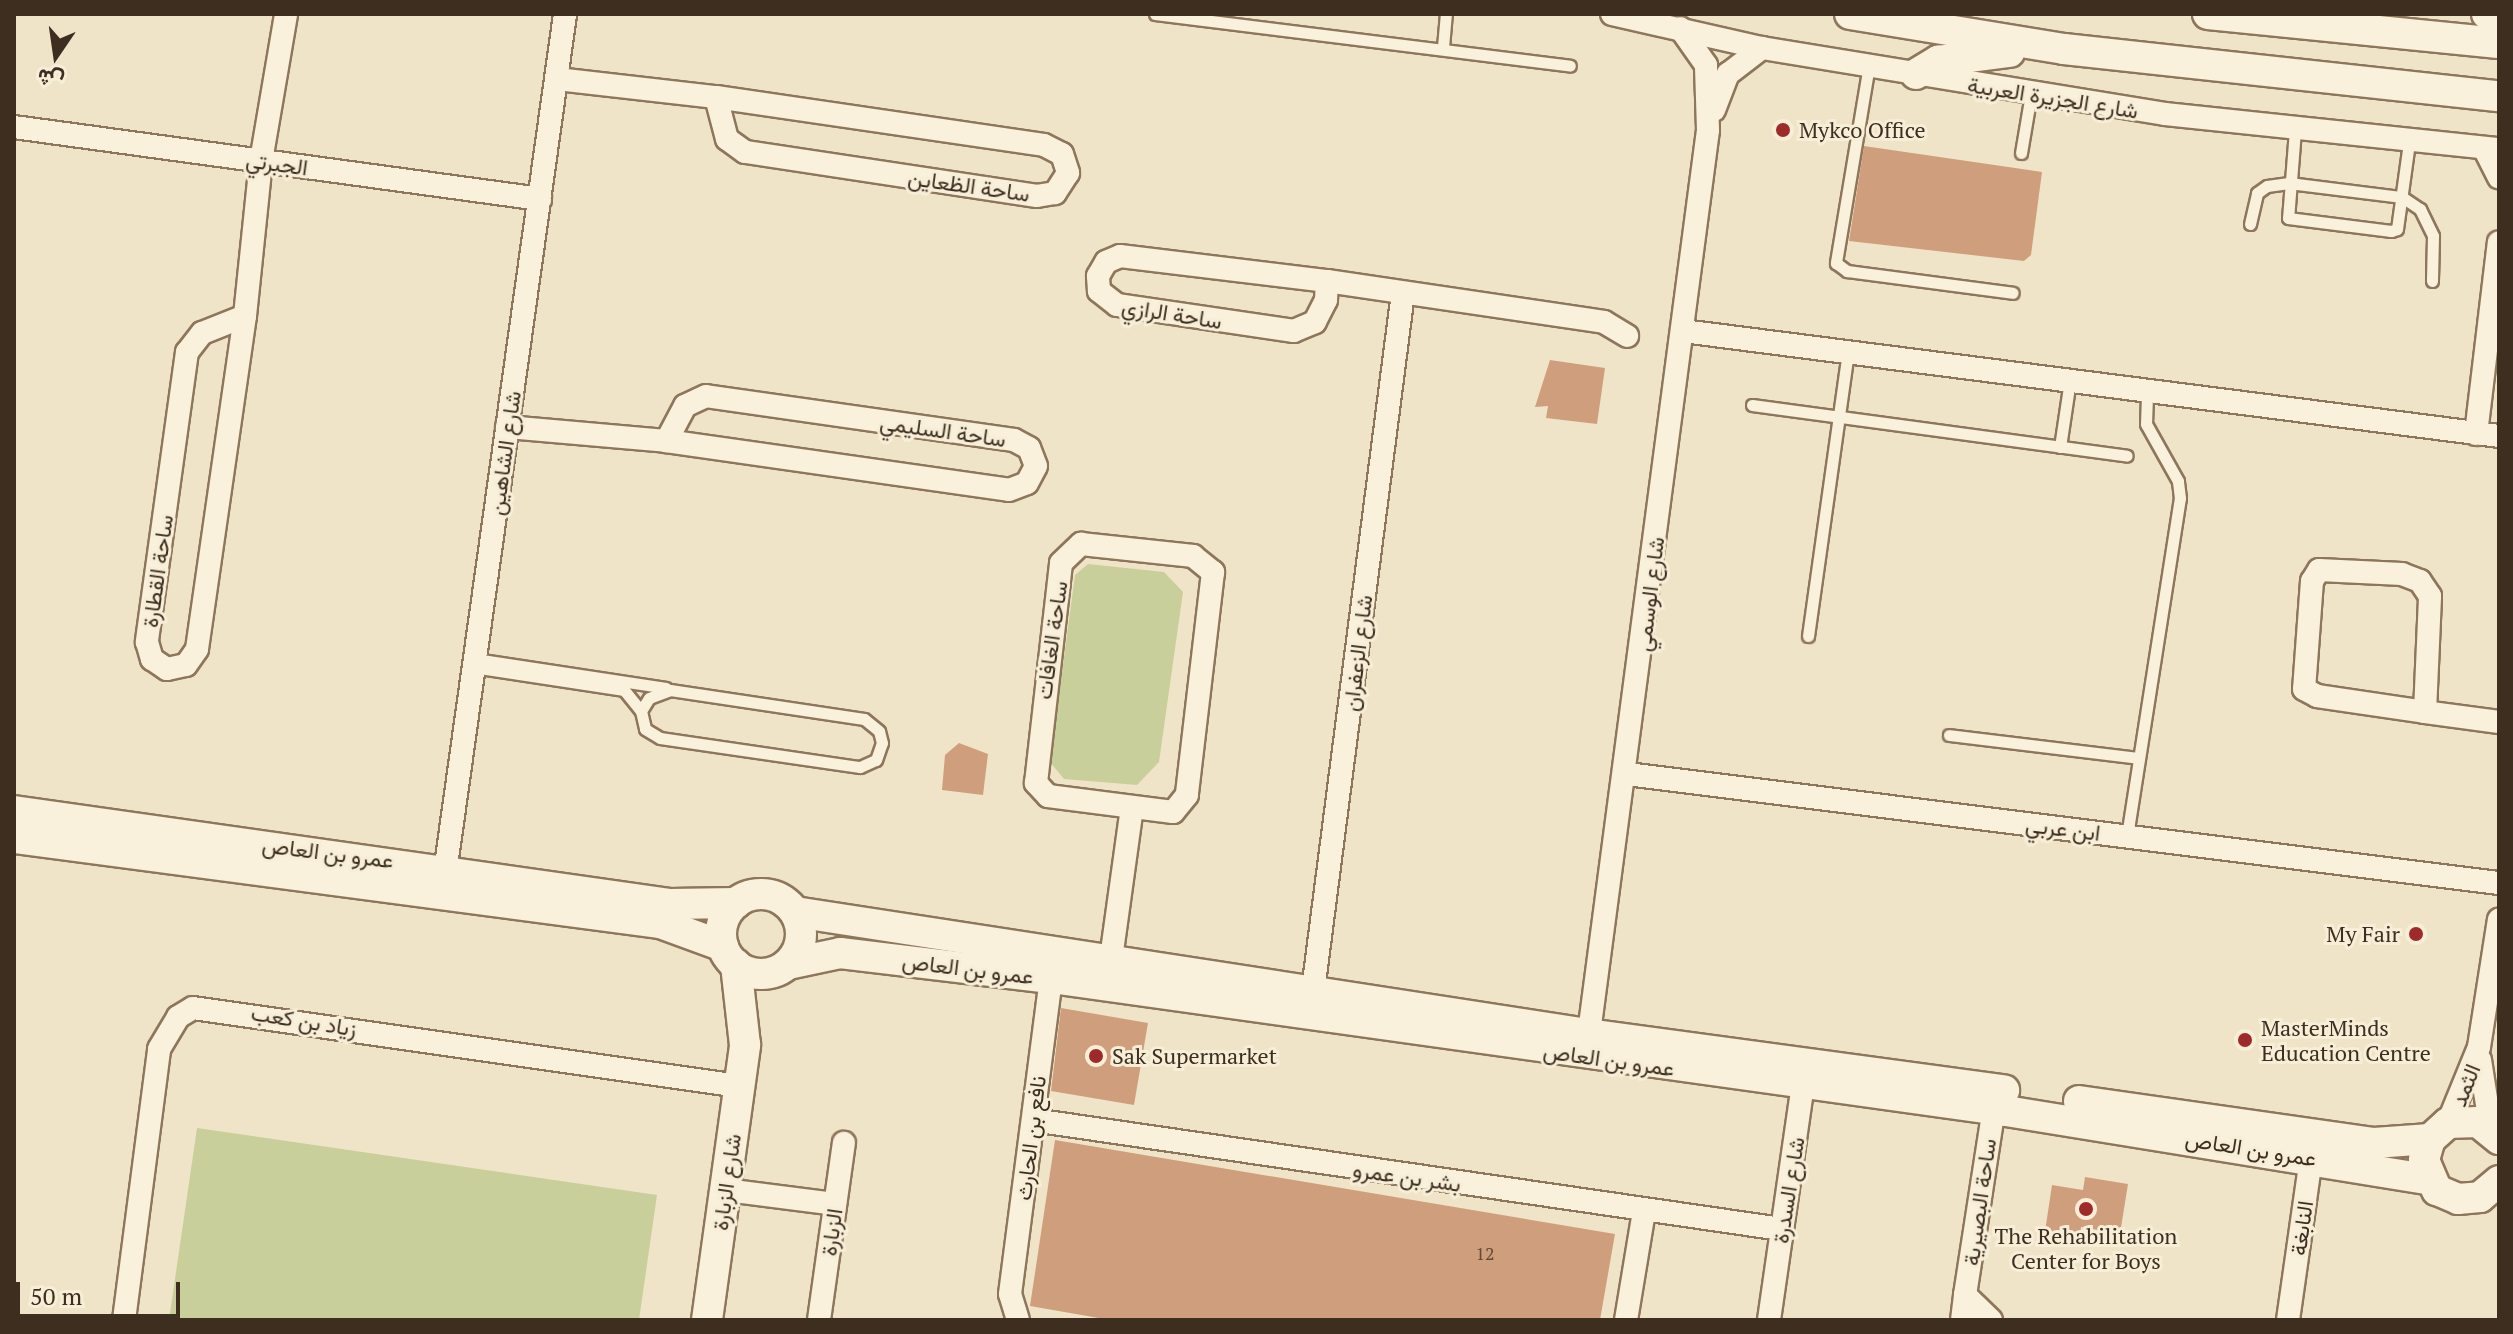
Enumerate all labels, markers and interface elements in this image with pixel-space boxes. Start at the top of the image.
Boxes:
north arrow [16,16,96,96]
text: ش [34,63,67,97]
street label: شارع الجزيرة العربية [1966,70,2140,124]
place label: Mykco Office [1799,117,1926,143]
marker: Mykco Office [1774,121,1792,139]
street label: الجبرتي [244,146,310,180]
street label: ساحة الظعاين [906,163,1032,207]
street label: ساحة الرازي [1120,292,1224,334]
street label: شارع الشاهين [482,389,526,517]
street label: ساحة السليمي [878,408,1008,452]
street label: ساحة القطارة [136,513,178,629]
street label: شارع الوسمي [1629,535,1669,653]
street label: ساحة الغافات [1030,579,1072,701]
street label: شارع الزعفران [1337,593,1377,713]
street label: ابن عربي [2024,810,2102,846]
street label: عمرو بن العاص [261,831,395,873]
place label: My Fair [2326,921,2400,947]
marker: My Fair [2407,925,2425,943]
street label: عمرو بن العاص [901,947,1035,989]
street label: زياد بن كعب [249,999,359,1041]
place label: MasterMinds Education Centre [2261,1014,2431,1066]
marker: MasterMinds Education Centre [2236,1031,2254,1049]
street label: عمرو بن العاص [1542,1037,1676,1081]
place label: Sak Supermarket [1112,1043,1277,1069]
marker: Sak Supermarket [1087,1047,1105,1065]
street label: الثمد [2445,1060,2485,1110]
street label: نافع بن الحارث [1009,1074,1051,1202]
street label: عمرو بن العاص [2184,1125,2318,1171]
street label: شارع الزبارة [706,1132,746,1232]
street label: شارع السدرة [1767,1135,1809,1245]
street label: ساحة البصيرية [1957,1137,2001,1267]
street label: بشر بن عمرو [1351,1155,1463,1197]
street label: النابغة [2284,1199,2318,1257]
marker: The Rehabilitation Center for Boys [2077,1200,2095,1218]
street label: الزبارة [815,1207,847,1257]
place label: The Rehabilitation Center for Boys [1995,1222,2177,1274]
house number: 12 [1475,1242,1495,1264]
scale bar [20,1266,184,1316]
text: 50 m [30,1280,82,1312]

